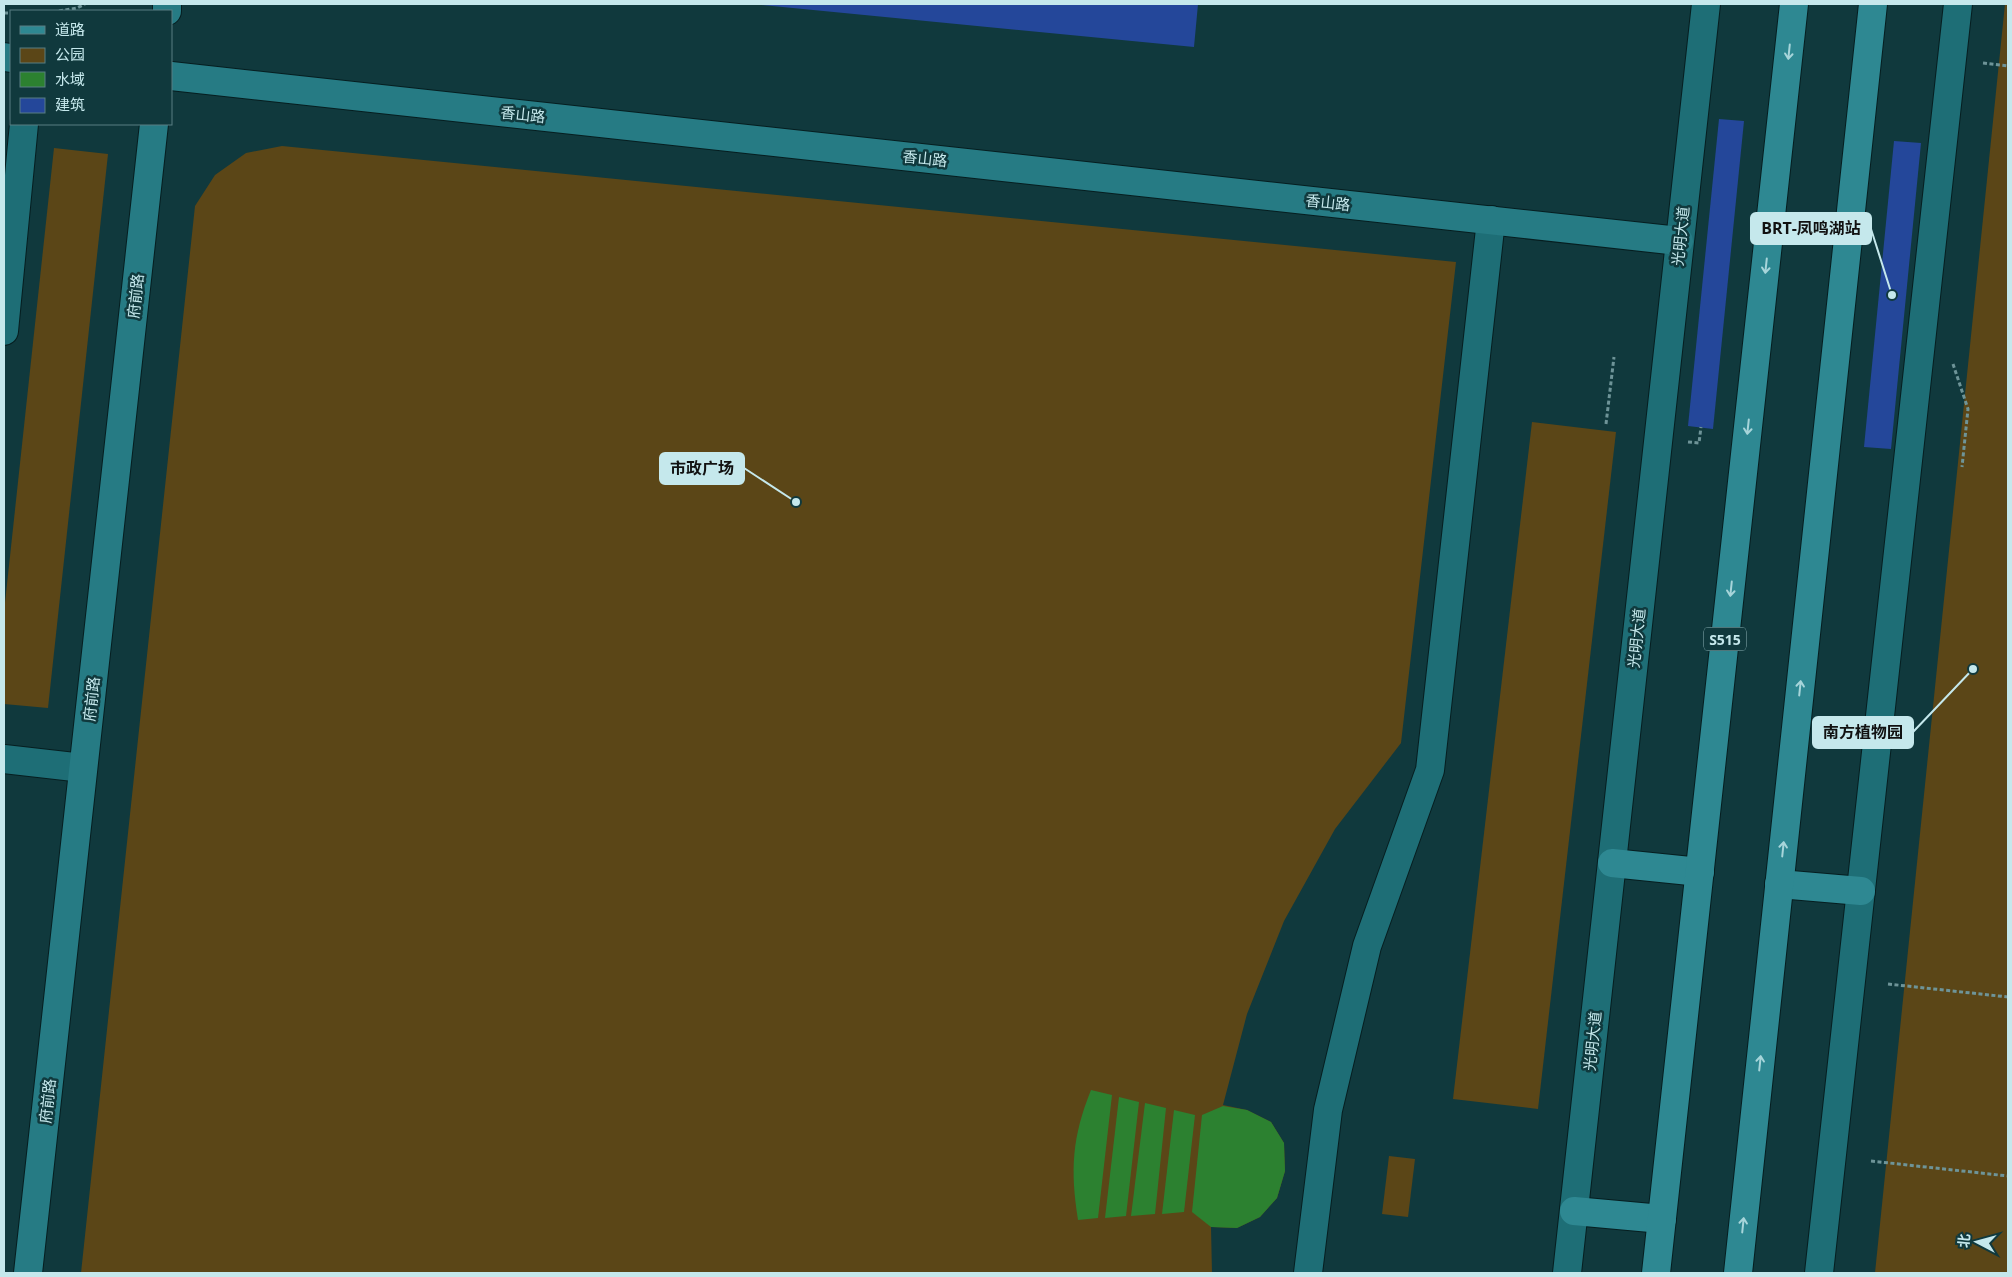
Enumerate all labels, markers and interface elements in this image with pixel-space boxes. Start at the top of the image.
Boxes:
legend [10,10,172,125]
text: 道路 [55,19,85,39]
text: 公园 [55,44,85,64]
one-way arrow [1784,44,1794,60]
text: 水域 [55,69,85,89]
text: 建筑 [55,94,85,114]
street label: 香山路 [500,102,546,126]
street label: 香山路 [902,146,948,170]
street label: 香山路 [1305,190,1351,214]
street label: 光明大道 [1667,205,1693,267]
callout: BRT-凤鸣湖站 [1751,213,1871,244]
text: BRT-凤鸣湖站 [1761,217,1861,239]
one-way arrow [1761,258,1771,274]
street label: 府前路 [123,273,147,319]
one-way arrow [1743,419,1753,435]
callout: 市政广场 [660,453,744,484]
text: 市政广场 [670,457,734,479]
one-way arrow [1726,581,1735,597]
street label: 光明大道 [1623,607,1649,669]
road number: S515 [1704,628,1746,650]
street label: 府前路 [79,676,103,722]
one-way arrow [1795,680,1805,696]
callout: 南方植物园 [1813,717,1913,748]
text: 南方植物园 [1823,721,1903,743]
one-way arrow [1778,842,1788,858]
street label: 光明大道 [1579,1010,1605,1072]
one-way arrow [1755,1055,1765,1071]
street label: 府前路 [35,1078,59,1124]
one-way arrow [1738,1217,1748,1233]
north arrow [1952,1217,2002,1267]
text: 北 [1953,1233,1974,1249]

